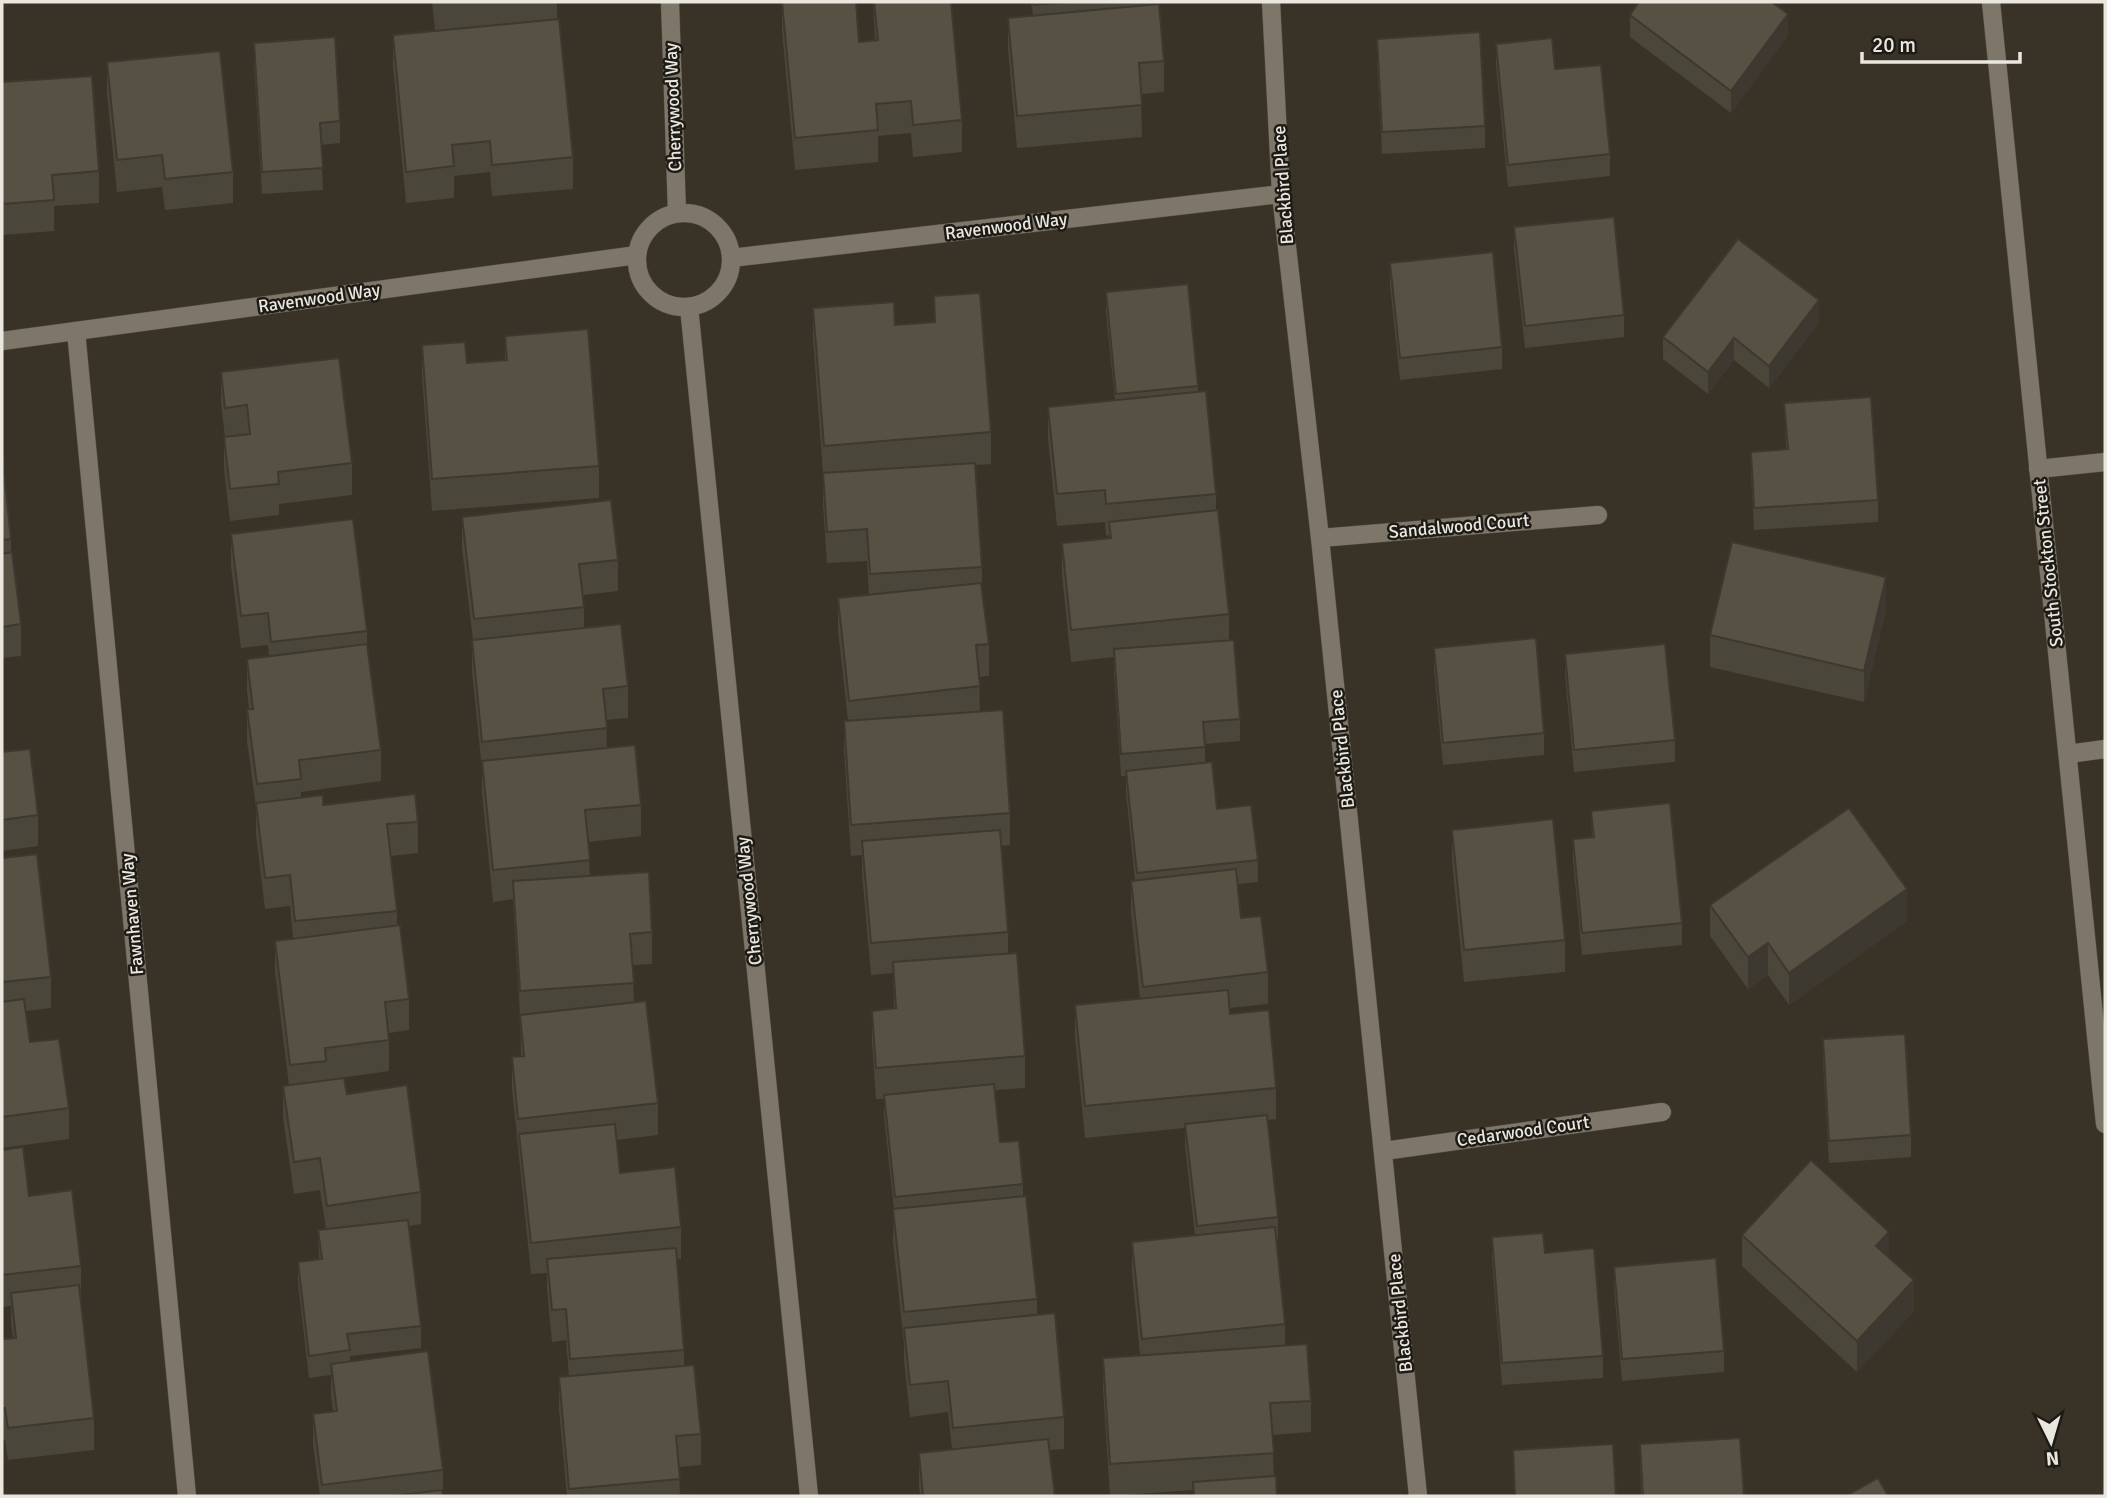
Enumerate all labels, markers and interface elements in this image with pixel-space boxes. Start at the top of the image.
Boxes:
scale bar [1862,21,2020,65]
text: 20 m [1872,32,1916,58]
street label: Cherrywood Way [660,42,686,172]
street label: Blackbird Place [1268,125,1298,245]
street label: Ravenwood Way [944,208,1069,244]
street label: Ravenwood Way [257,278,382,317]
street label: South Stockton Street [2028,478,2068,648]
street label: Sandalwood Court [1388,509,1530,543]
street label: Blackbird Place [1325,689,1359,809]
street label: Cherrywood Way [731,835,767,966]
street label: Fawnhaven Way [116,852,148,976]
street label: Cedarwood Court [1455,1111,1591,1151]
street label: Blackbird Place [1383,1253,1417,1373]
north arrow [2016,1407,2086,1477]
text: N [2045,1445,2060,1470]

